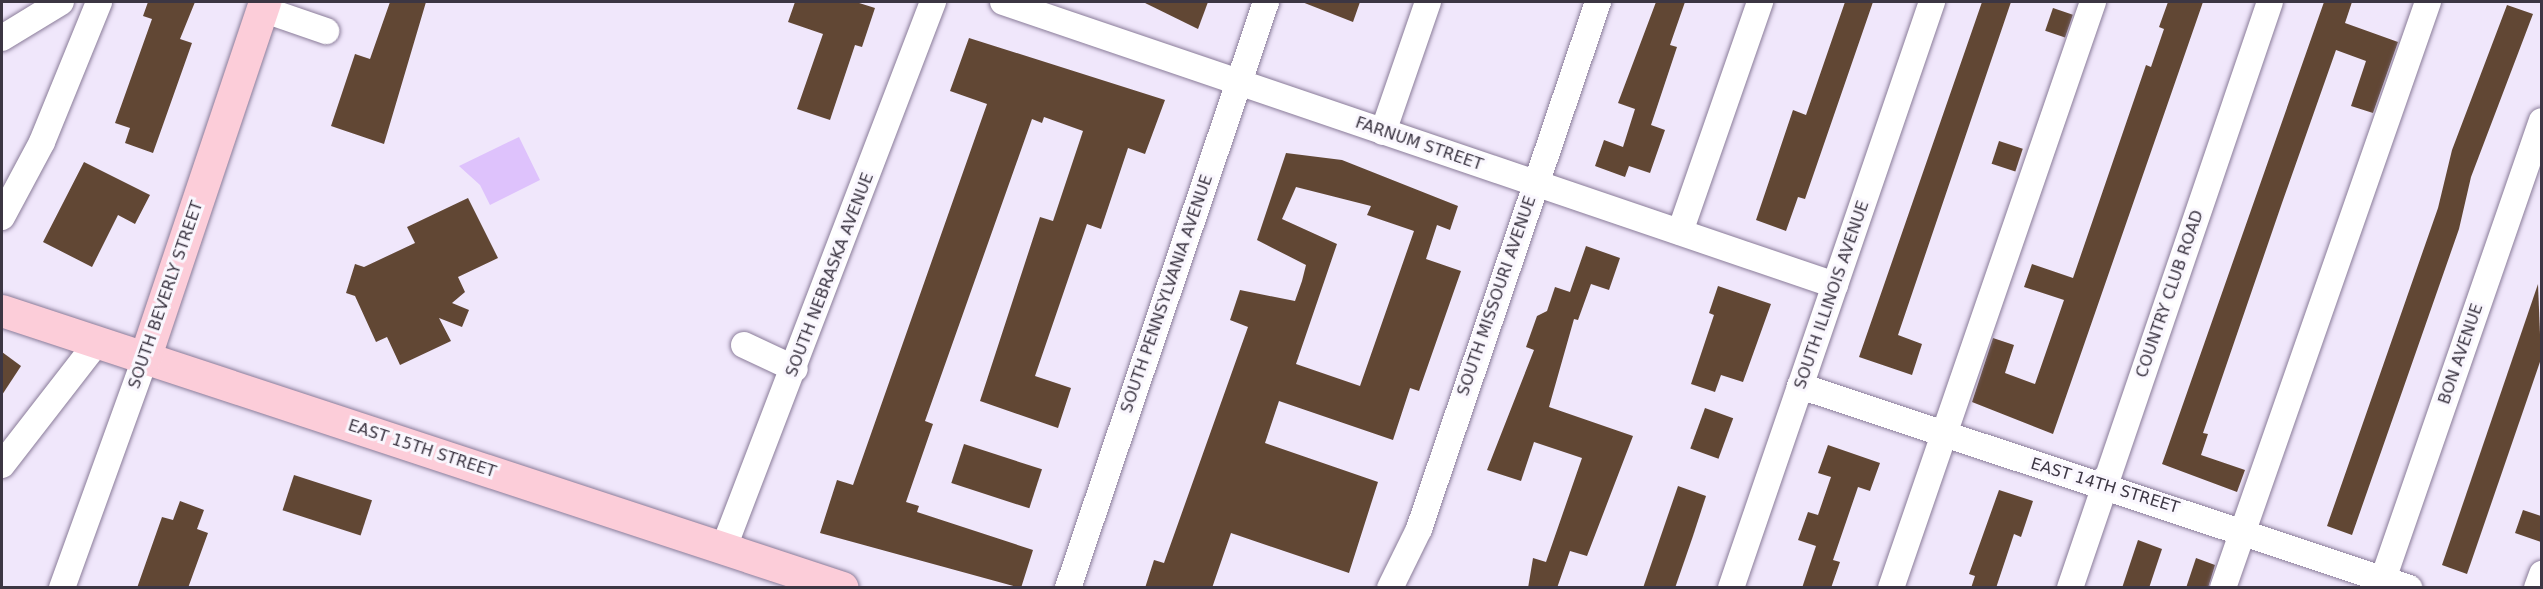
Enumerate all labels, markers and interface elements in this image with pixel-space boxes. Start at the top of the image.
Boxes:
street label: FARNUM STREET [1353,113,1485,175]
street label: SOUTH NEBRASKA AVENUE [782,170,878,380]
street label: SOUTH PENNSYLVANIA AVENUE [1117,172,1217,416]
street label: SOUTH MISSOURI AVENUE [1454,194,1540,398]
street label: SOUTH ILLINOIS AVENUE [1791,198,1873,392]
street label: SOUTH BEVERLY STREET [125,199,207,391]
street label: COUNTRY CLUB ROAD [2132,208,2208,380]
street label: BON AVENUE [2435,301,2487,407]
street label: EAST 15TH STREET [346,416,498,482]
street label: EAST 14TH STREET [2028,454,2182,518]

